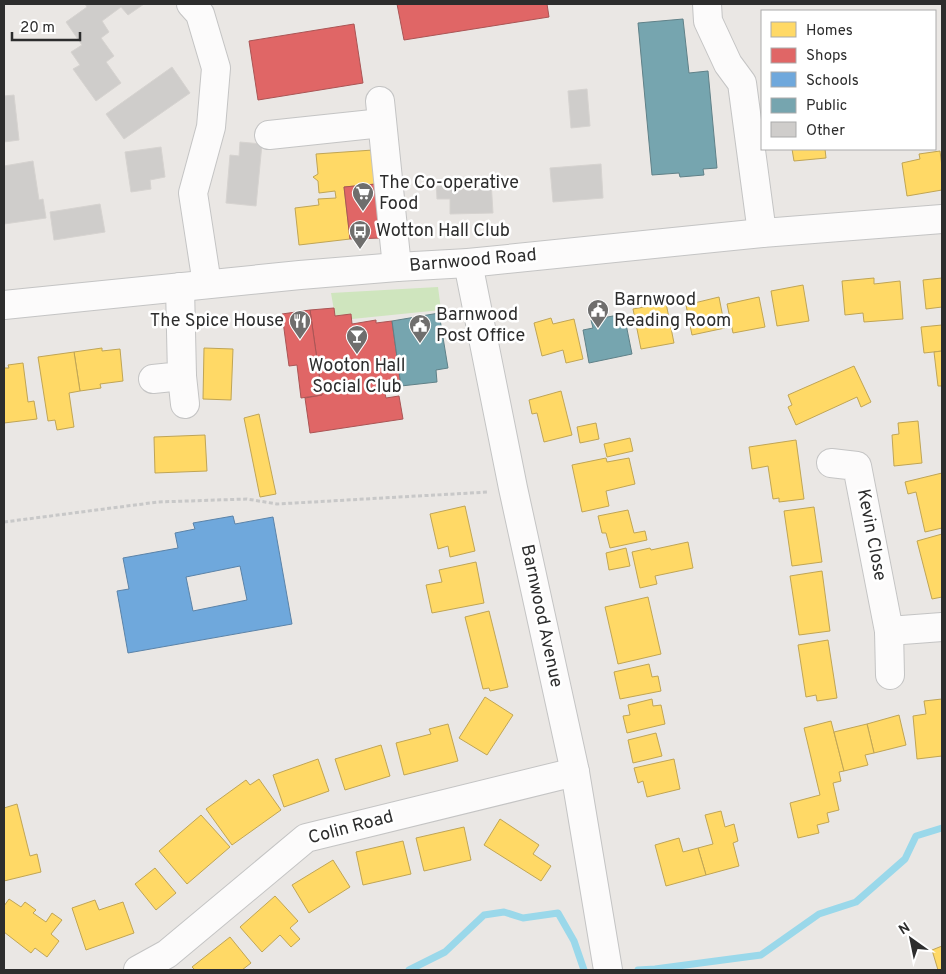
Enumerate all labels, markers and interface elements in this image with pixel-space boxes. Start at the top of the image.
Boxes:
scale bar [12,10,80,42]
legend [761,10,936,150]
text: 20 m [20,19,55,38]
text: Homes [806,22,853,41]
text: Shops [806,47,847,66]
text: Schools [806,72,859,91]
text: Public [806,97,847,116]
text: Other [806,122,845,141]
place label: The Co-operative Food [379,172,519,216]
supermarket icon: The Co-operative Food [351,181,375,212]
bus stop icon: Wotton Hall Club [348,219,372,250]
place label: Wotton Hall Club [376,220,510,243]
street label: Barnwood Road [408,244,538,278]
place label: Barnwood Reading Room [614,289,731,333]
public building icon: Barnwood Reading Room [586,298,610,329]
place label: Barnwood Post Office [436,304,525,348]
restaurant icon: The Spice House [288,309,312,340]
place label: The Spice House [150,310,284,333]
public building icon: Barnwood Post Office [408,313,432,344]
bar icon: Wooton Hall Social Club [345,324,369,355]
place label: Wooton Hall Social Club [309,355,405,399]
street label: Kevin Close [851,487,891,583]
street label: Barnwood Avenue [515,542,567,690]
street label: Colin Road [306,806,396,850]
north arrow [886,914,936,964]
text: N [896,919,914,939]

